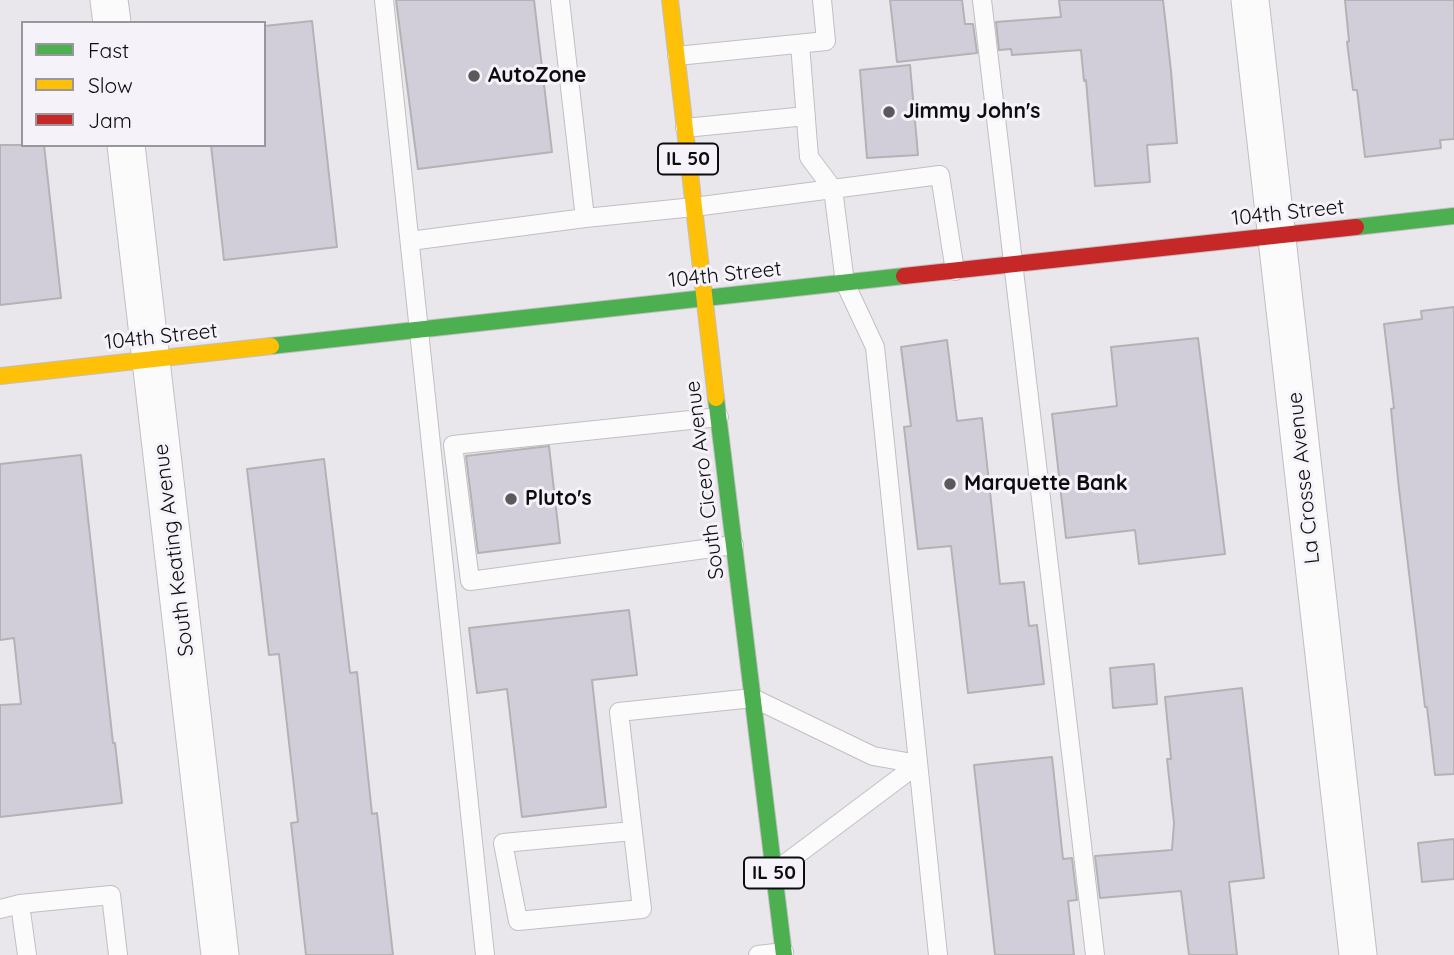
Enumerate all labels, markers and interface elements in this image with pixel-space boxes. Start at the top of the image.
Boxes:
legend [21,21,266,147]
text: Fast [88,37,129,63]
place label: AutoZone [488,63,586,89]
marker: AutoZone [466,68,482,84]
text: Slow [88,72,133,98]
place label: Jimmy John's [903,99,1040,125]
marker: Jimmy John's [881,104,897,120]
text: Jam [88,107,132,133]
road number: IL 50 [658,144,718,174]
street label: 104th Street [1230,195,1346,231]
street label: 104th Street [667,257,783,293]
street label: 104th Street [103,319,219,355]
street label: South Cicero Avenue [680,379,730,581]
street label: La Crosse Avenue [1282,391,1326,565]
street label: South Keating Avenue [148,442,200,658]
place label: Marquette Bank [964,471,1128,497]
marker: Marquette Bank [942,476,958,492]
place label: Pluto's [525,486,592,512]
marker: Pluto's [503,491,519,507]
road number: IL 50 [744,858,804,888]

